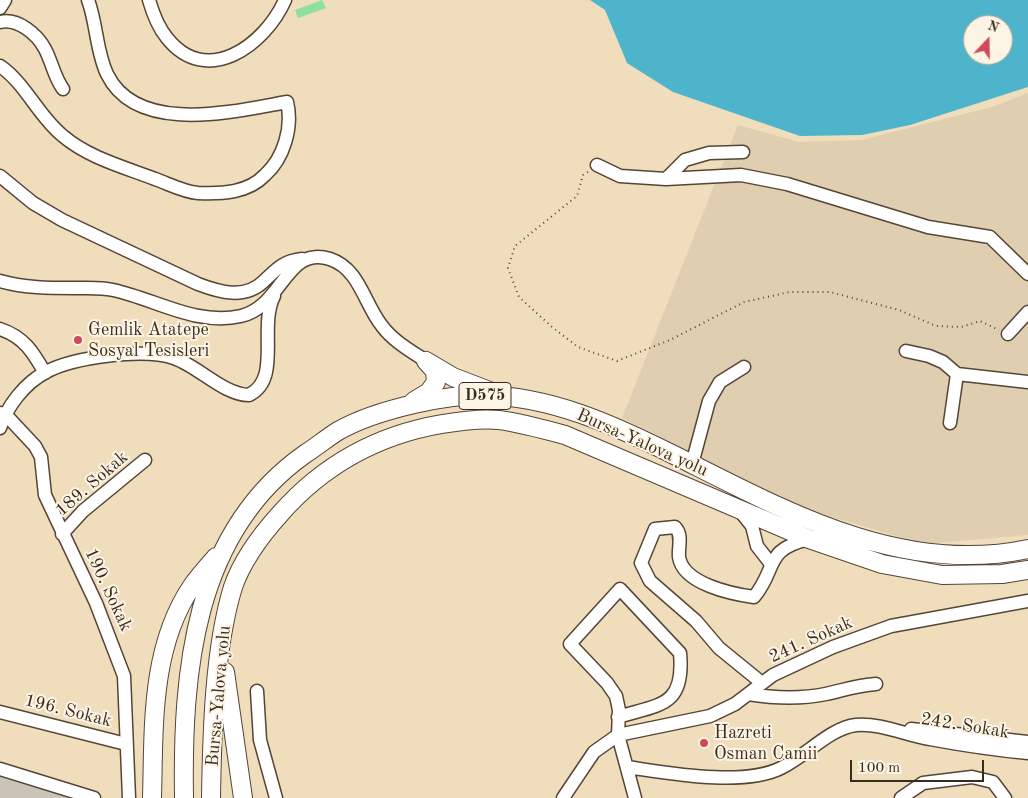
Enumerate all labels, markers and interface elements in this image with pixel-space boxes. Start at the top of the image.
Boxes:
north arrow [963,15,1013,65]
text: N [986,18,1001,35]
place label: Gemlik Atatepe Sosyal Tesisleri [88,319,209,362]
marker: Gemlik Atatepe Sosyal Tesisleri [72,334,84,346]
road number: D575 [459,382,511,410]
street label: Bursa-Yalova yolu [573,404,711,482]
street label: 189. Sokak [51,447,133,521]
street label: 190. Sokak [79,545,137,635]
street label: 241. Sokak [766,612,856,668]
street label: Bursa-Yalova yolu [202,625,236,767]
street label: 196. Sokak [22,690,114,732]
street label: 242. Sokak [919,708,1011,744]
place label: Hazreti Osman Camii [714,722,817,764]
marker: Hazreti Osman Camii [698,737,710,749]
scale bar [853,750,987,782]
text: 100 m [858,761,900,776]

